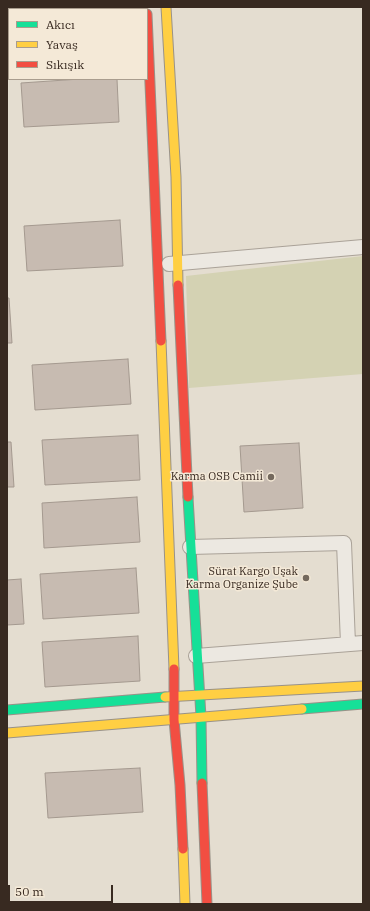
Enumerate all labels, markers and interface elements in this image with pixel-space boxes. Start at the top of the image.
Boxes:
legend [8,8,148,80]
text: Akıcı [46,17,75,32]
text: Yavaş [46,37,78,52]
text: Sıkışık [46,57,84,72]
place label: Karma OSB Camii [171,470,263,484]
marker: Karma OSB Camii [266,472,276,482]
place label: Sürat Kargo Uşak Karma Organize Şube [185,565,298,591]
marker: Sürat Kargo Uşak Karma Organize Şube [301,573,311,583]
scale bar [10,877,115,903]
text: 50 m [15,884,44,899]

